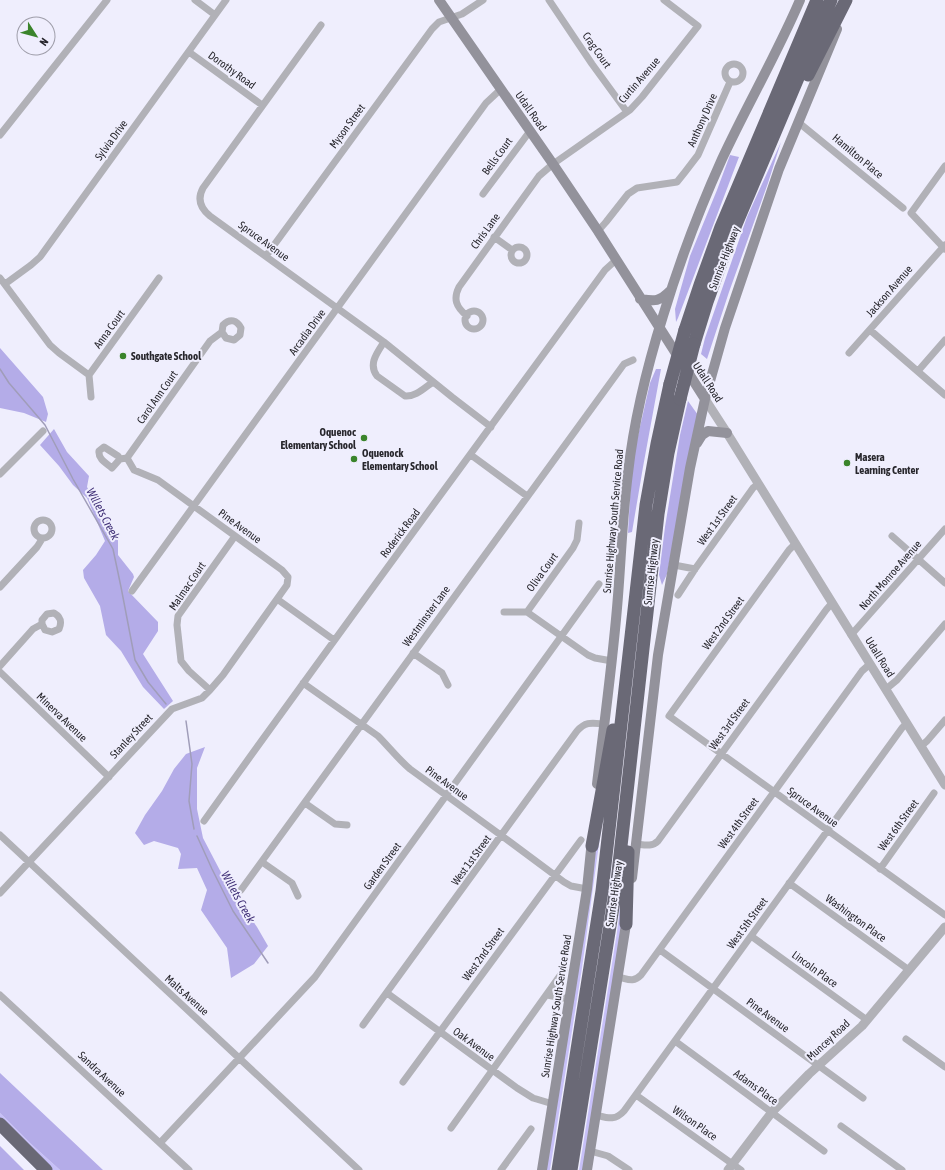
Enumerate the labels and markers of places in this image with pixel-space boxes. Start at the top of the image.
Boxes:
place label: Southgate School [131,350,202,362]
marker: Southgate School [118,351,128,361]
place label: Oquenoc Elementary School [280,426,357,451]
marker: Oquenoc Elementary School [359,433,369,443]
place label: Oquenock Elementary School [362,447,439,472]
place label: Masera Learning Center [855,451,919,476]
marker: Oquenock Elementary School [349,454,359,464]
marker: Masera Learning Center [842,458,852,468]

